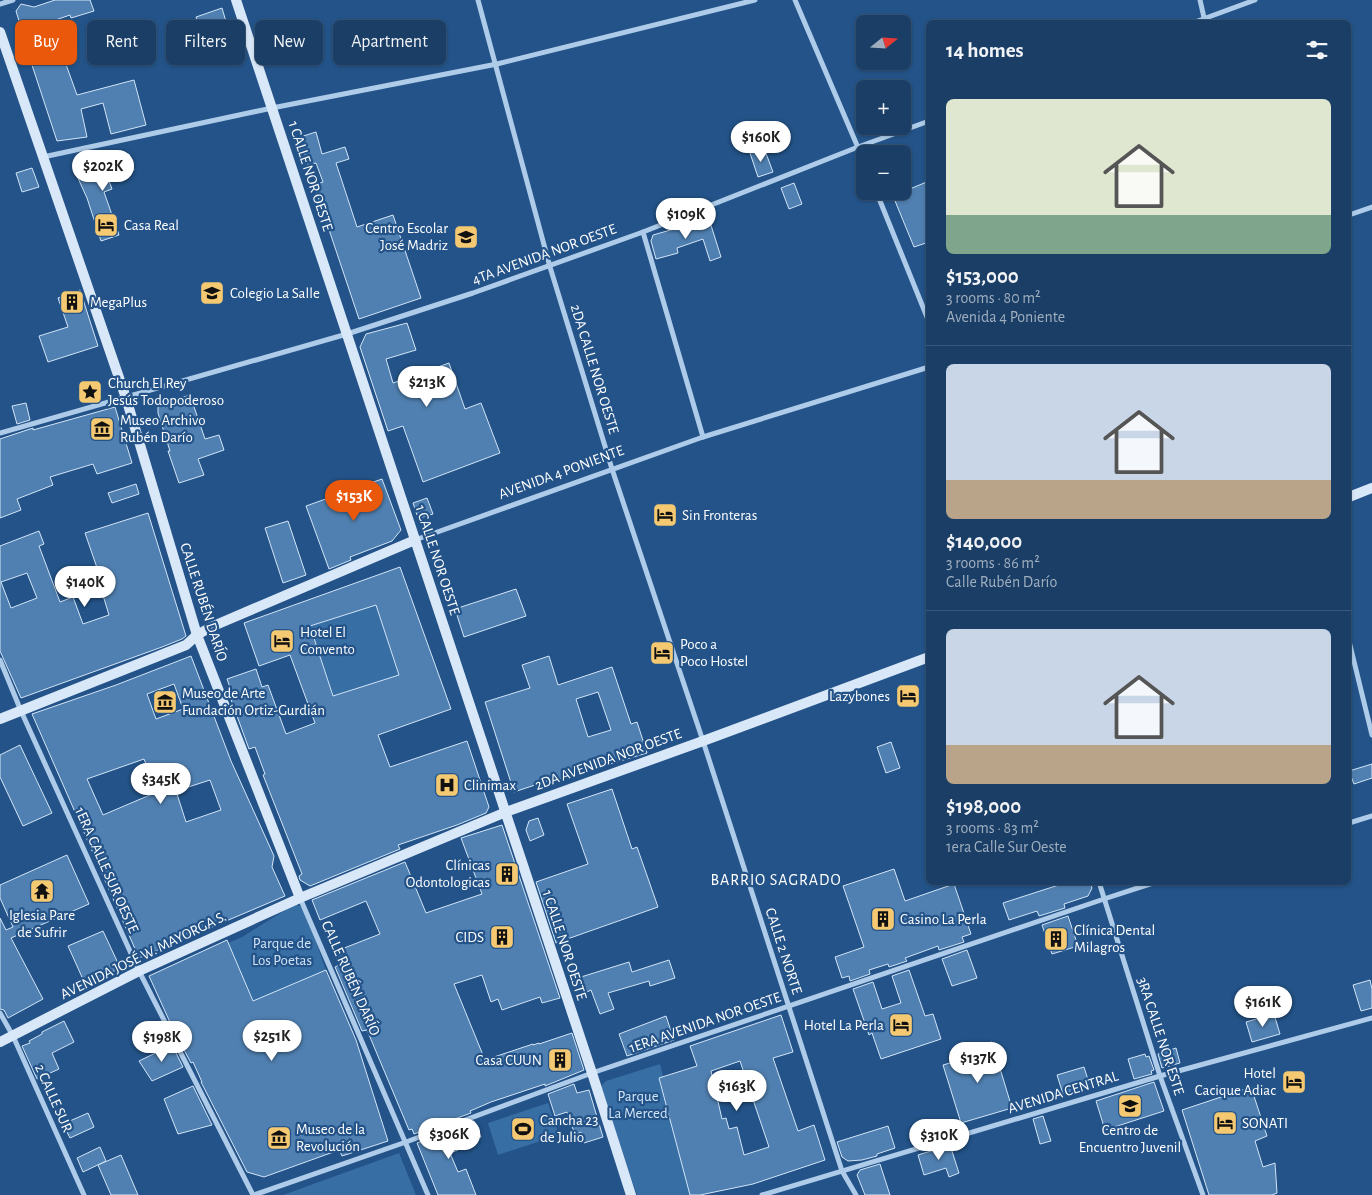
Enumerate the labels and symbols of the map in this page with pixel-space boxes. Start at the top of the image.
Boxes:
north arrow [856,15,911,70]
street label: 1 CALLE NOR OESTE [286,119,335,233]
pin: $160K [726,120,796,163]
pin: $202K [68,150,138,192]
pin: $109K [651,198,721,240]
hotel icon: Casa Real [93,212,119,238]
place label: Casa Real [124,218,179,233]
place label: Centro Escolar José Madriz [365,221,448,253]
street label: 4TA AVENIDA NOR OESTE [470,221,618,288]
school or university icon: Centro Escolar José Madriz [453,224,479,250]
school or university icon: Colegio La Salle [199,280,225,306]
place label: Colegio La Salle [230,286,320,301]
building icon: MegaPlus [59,289,85,315]
place label: MegaPlus [90,295,147,310]
street label: 2DA CALLE NOR OESTE [568,303,621,436]
pin: $213K [392,366,462,408]
place label: Church El Rey Jesús Todopoderoso [108,376,224,408]
place icon: Church El Rey Jesús Todopoderoso [77,379,103,405]
place label: Museo Archivo Rubén Darío [120,413,206,445]
museum icon: Museo Archivo Rubén Darío [89,416,115,442]
street label: AVENIDA 4 PONIENTE [497,443,626,502]
pin: $153K [319,480,389,522]
hotel icon: Sin Fronteras [652,502,678,528]
street label: 1 CALLE NOR OESTE [413,503,462,617]
place label: Sin Fronteras [682,508,757,523]
street label: CALLE RUBÉN DARÍO [177,540,232,663]
pin: $140K [50,566,120,608]
place label: Hotel El Convento [300,625,355,657]
hotel icon: Hotel El Convento [269,628,295,654]
place label: Poco a Poco Hostel [680,637,748,669]
hotel icon: Poco a Poco Hostel [649,640,675,666]
hotel icon: Lazybones [895,683,921,709]
place label: Museo de Arte Fundación Ortiz-Gurdián [182,686,325,718]
museum icon: Museo de Arte Fundación Ortiz-Gurdián [152,689,178,715]
place label: Lazybones [829,689,890,704]
street label: 2DA AVENIDA NOR OESTE [533,726,684,793]
pin: $345K [126,762,196,805]
hospital icon: Clinimax [434,772,460,798]
place label: Clinimax [464,778,516,793]
street label: 1ERA CALLE SUR OESTE [72,805,141,935]
place label: Clínicas Odontologicas [406,858,490,890]
building icon: Clínicas Odontologicas [494,861,520,887]
district label: BARRIO SAGRADO [710,872,842,888]
temple icon: Iglesia Pare de Sufrir [29,878,55,904]
street label: 1 CALLE NOR OESTE [540,888,589,1002]
street label: CALLE 2 NORTE [763,906,805,996]
building icon: Casino La Perla [870,906,896,932]
street label: AVENIDA JOSÉ W. MAYORGA S. [57,907,228,1002]
place label: Iglesia Pare de Sufrir [9,908,75,940]
place label: Casino La Perla [900,912,987,927]
street label: CALLE RUBÉN DARÍO [319,918,384,1038]
place label: Clínica Dental Milagros [1074,923,1155,955]
building icon: CIDS [489,924,515,950]
building icon: Clínica Dental Milagros [1043,926,1069,952]
place label: CIDS [455,930,484,945]
park label: Parque de Los Poetas [252,936,312,968]
street label: 3RA CALLE NOR ESTE [1134,975,1187,1097]
pin: $161K [1228,986,1298,1028]
street label: 1ERA AVENIDA NOR OESTE [627,989,783,1055]
hotel icon: Hotel La Perla [888,1012,914,1038]
place label: Hotel La Perla [804,1018,884,1033]
pin: $198K [127,1020,197,1063]
pin: $251K [237,1020,307,1062]
pin: $137K [943,1042,1013,1084]
building icon: Casa CUUN [547,1047,573,1073]
place label: Casa CUUN [475,1053,542,1068]
street label: 2 CALLE SUR [32,1062,75,1134]
place label: Hotel Cacique Adiac [1195,1066,1276,1098]
street label: AVENIDA CENTRAL [1006,1068,1121,1116]
hotel icon: Hotel Cacique Adiac [1281,1069,1307,1095]
pin: $163K [702,1070,772,1112]
park label: Parque La Merced [608,1089,668,1121]
school or university icon: Centro de Encuentro Juvenil [1117,1093,1143,1119]
hotel icon: SONATI [1212,1110,1238,1136]
place label: Cancha 23 de Julio [540,1113,598,1145]
sports icon: Cancha 23 de Julio [510,1116,536,1142]
place label: SONATI [1242,1116,1288,1131]
pin: $306K [414,1118,484,1160]
pin: $310K [904,1118,974,1161]
place label: Museo de la Revolución [296,1122,365,1154]
place label: Centro de Encuentro Juvenil [1079,1123,1181,1155]
museum icon: Museo de la Revolución [266,1125,292,1151]

